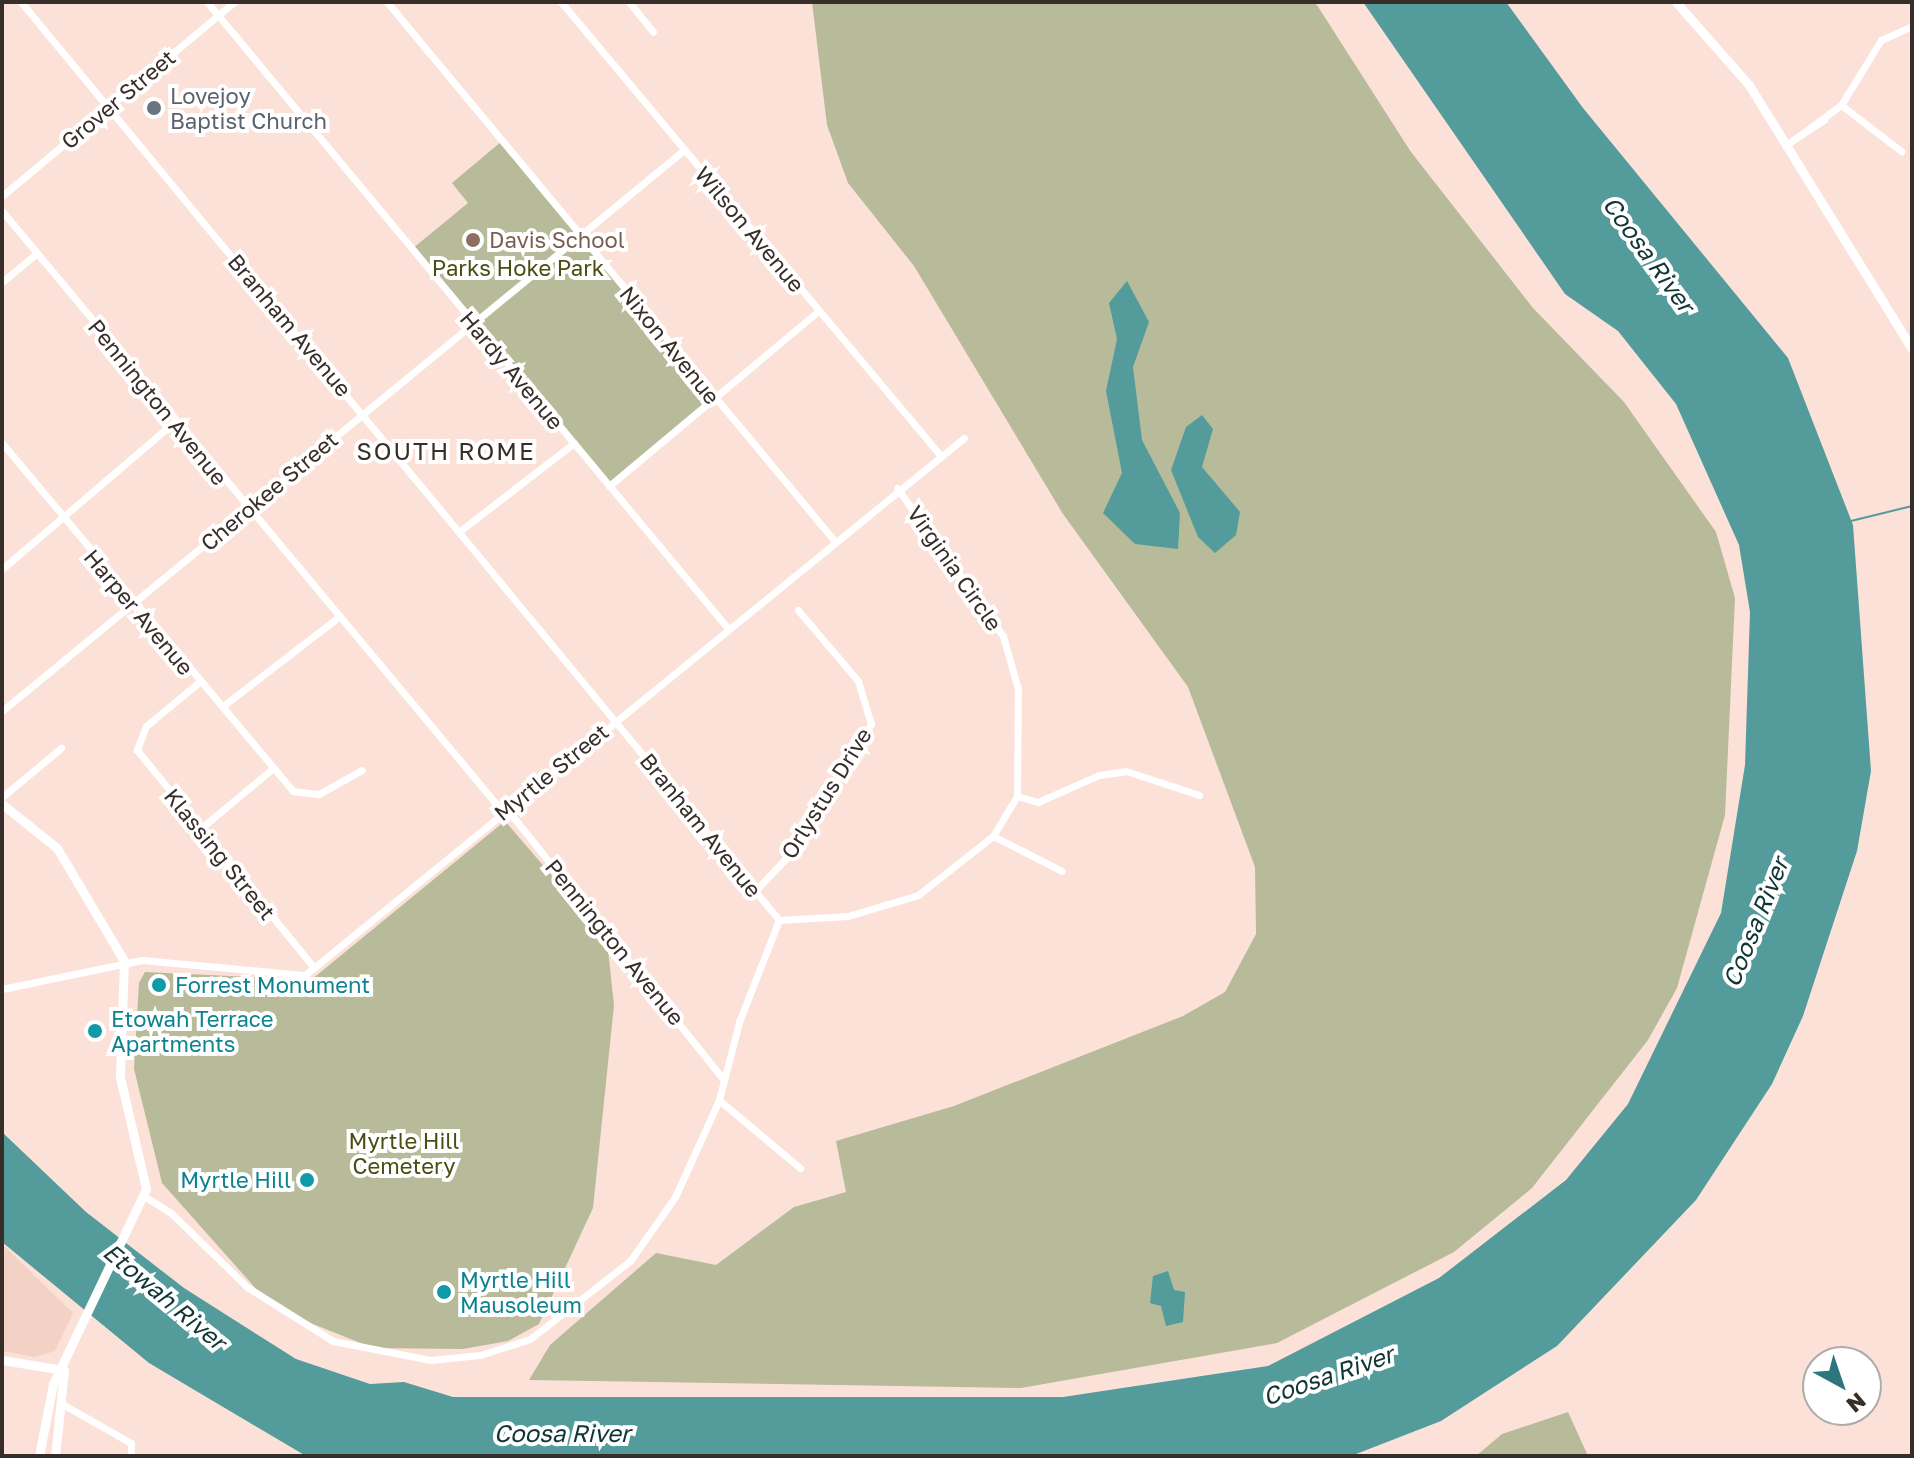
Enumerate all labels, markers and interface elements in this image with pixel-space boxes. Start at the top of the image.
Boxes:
street label: Grover Street [56,44,180,154]
place label: Lovejoy Baptist Church [170,82,327,134]
marker: Lovejoy Baptist Church [145,99,163,117]
street label: Wilson Avenue [690,161,810,297]
water label: Coosa River [1597,190,1701,318]
place label: Davis School [489,227,625,253]
marker: Davis School [464,231,482,249]
street label: Branham Avenue [223,248,357,402]
park label: Parks Hoke Park [432,255,604,281]
street label: Nixon Avenue [614,281,726,409]
street label: Hardy Avenue [455,305,569,435]
street label: Pennington Avenue [83,314,233,490]
street label: Cherokee Street [195,426,343,556]
district label: SOUTH ROME [356,437,536,465]
street label: Virginia Circle [902,500,1008,636]
street label: Harper Avenue [79,544,199,680]
street label: Myrtle Street [489,718,613,826]
street label: Orlystus Drive [775,723,877,863]
street label: Branham Avenue [635,748,767,902]
street label: Klassing Street [159,783,281,925]
water label: Coosa River [1716,853,1794,991]
street label: Pennington Avenue [540,854,690,1030]
place label: Forrest Monument [175,972,370,998]
marker: Forrest Monument [150,976,168,994]
place label: Etowah Terrace Apartments [111,1005,274,1056]
marker: Etowah Terrace Apartments [86,1022,104,1040]
park label: Myrtle Hill Cemetery [349,1127,459,1178]
place label: Myrtle Hill [180,1167,291,1193]
marker: Myrtle Hill [298,1171,316,1189]
water label: Etowah River [98,1237,232,1355]
place label: Myrtle Hill Mausoleum [460,1266,582,1318]
marker: Myrtle Hill Mausoleum [435,1283,453,1301]
water label: Coosa River [1259,1339,1397,1411]
north arrow [1802,1346,1882,1426]
text: N [1841,1388,1872,1419]
water label: Coosa River [494,1419,630,1447]

